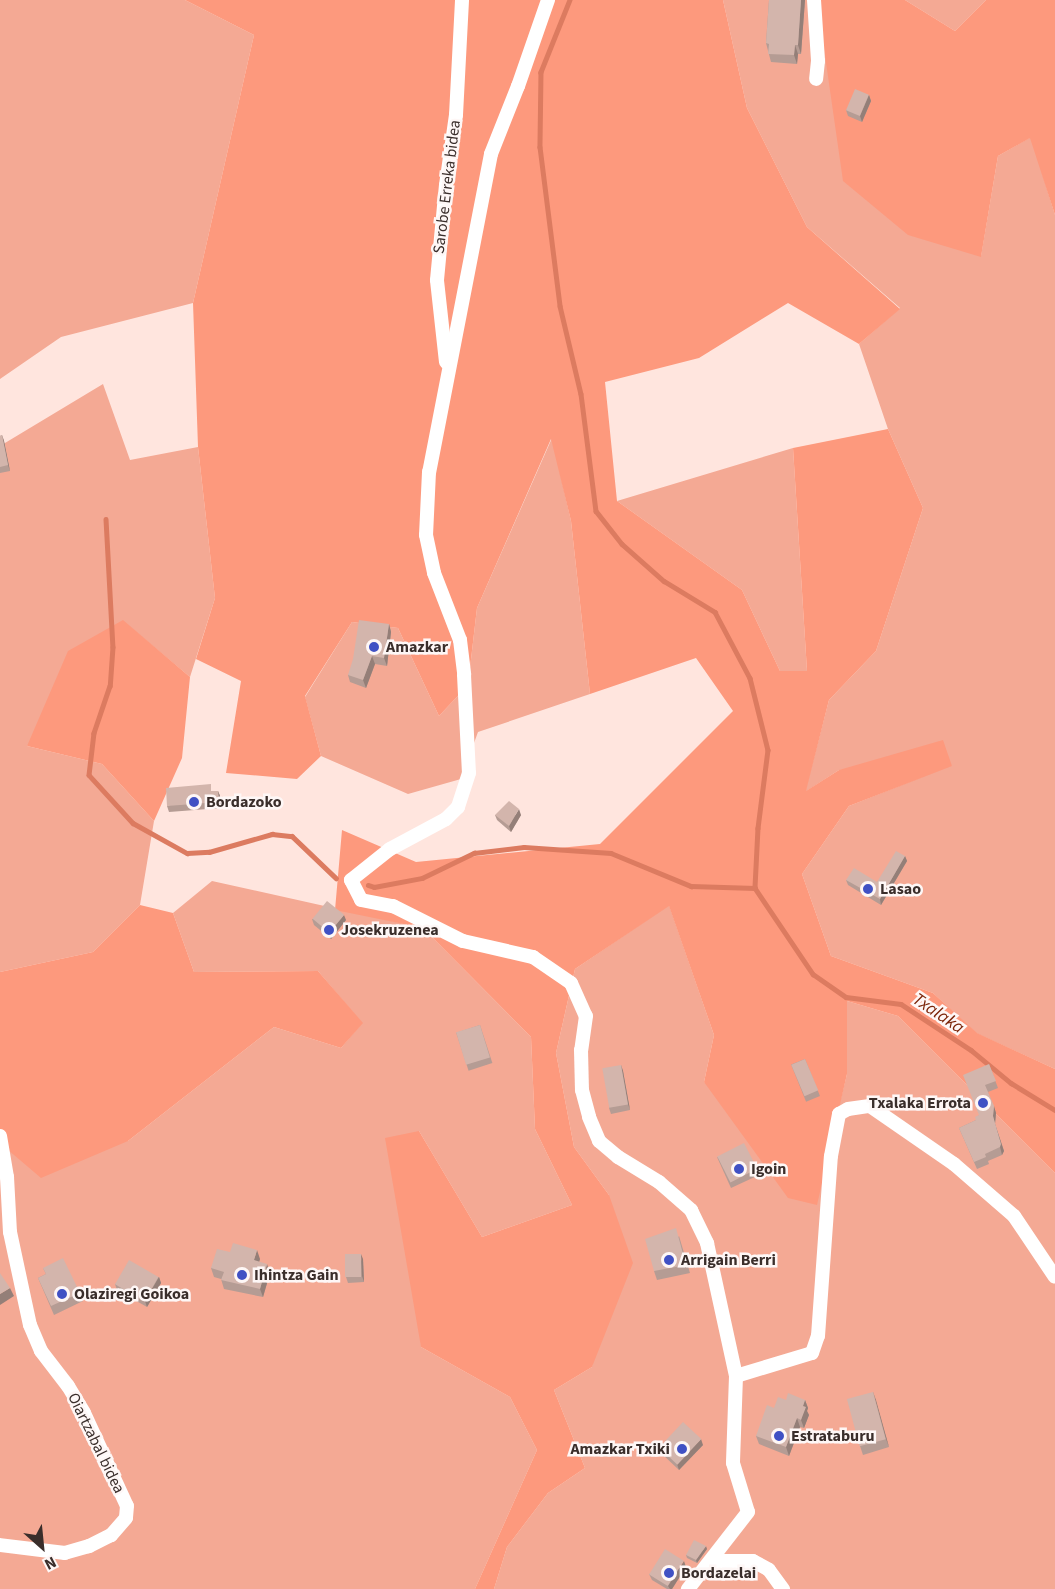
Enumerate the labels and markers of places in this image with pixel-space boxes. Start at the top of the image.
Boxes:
place label: Amazkar [386,637,448,657]
marker: Amazkar [367,640,381,654]
place label: Bordazoko [206,792,282,812]
marker: Bordazoko [187,795,201,809]
place label: Lasao [880,879,921,899]
marker: Lasao [861,882,875,896]
place label: Josekruzenea [341,920,439,940]
marker: Josekruzenea [322,923,336,937]
place label: Txalaka Errota [869,1093,971,1113]
marker: Txalaka Errota [976,1096,990,1110]
place label: Igoin [751,1159,787,1179]
marker: Igoin [732,1162,746,1176]
place label: Arrigain Berri [681,1250,776,1270]
marker: Arrigain Berri [662,1253,676,1267]
place label: Ihintza Gain [254,1265,339,1285]
marker: Ihintza Gain [235,1268,249,1282]
place label: Olaziregi Goikoa [74,1284,189,1304]
marker: Olaziregi Goikoa [55,1287,69,1301]
place label: Estrataburu [791,1426,875,1446]
marker: Estrataburu [772,1429,786,1443]
place label: Amazkar Txiki [570,1439,670,1459]
marker: Amazkar Txiki [675,1442,689,1456]
place label: Bordazelai [681,1563,756,1583]
marker: Bordazelai [662,1566,676,1580]

